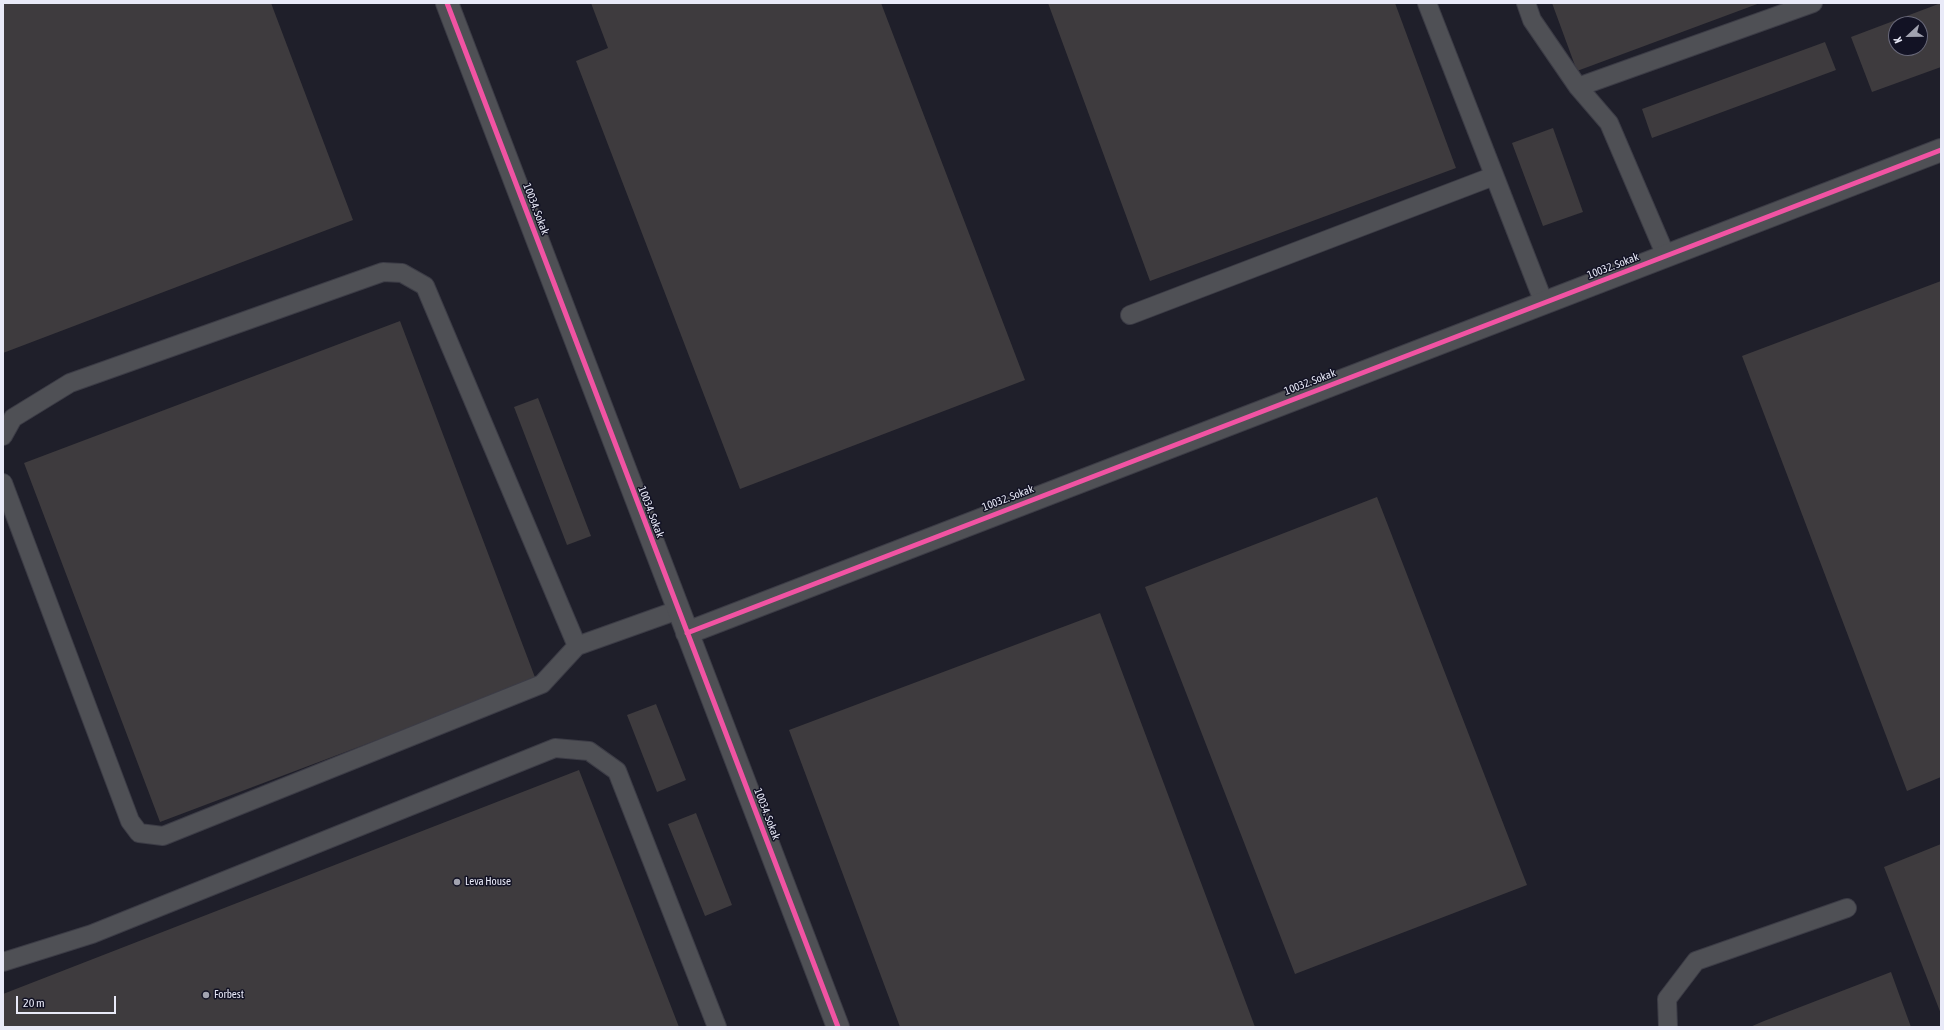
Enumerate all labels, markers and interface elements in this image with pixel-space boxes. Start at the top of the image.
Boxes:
north arrow [1888,16,1928,56]
text: K [1891,35,1904,45]
street label: 10034. Sokak [520,181,552,237]
street label: 10032. Sokak [1585,250,1641,282]
street label: 10032. Sokak [1282,366,1338,398]
street label: 10032. Sokak [980,482,1036,514]
street label: 10034. Sokak [635,484,667,540]
street label: 10034. Sokak [751,786,783,842]
place label: Leva House [465,875,511,889]
marker: Leva House [452,877,462,887]
scale bar [18,988,118,1014]
place label: Forbest [214,988,244,1002]
marker: Forbest [201,990,211,1000]
text: 20 m [23,996,45,1010]

